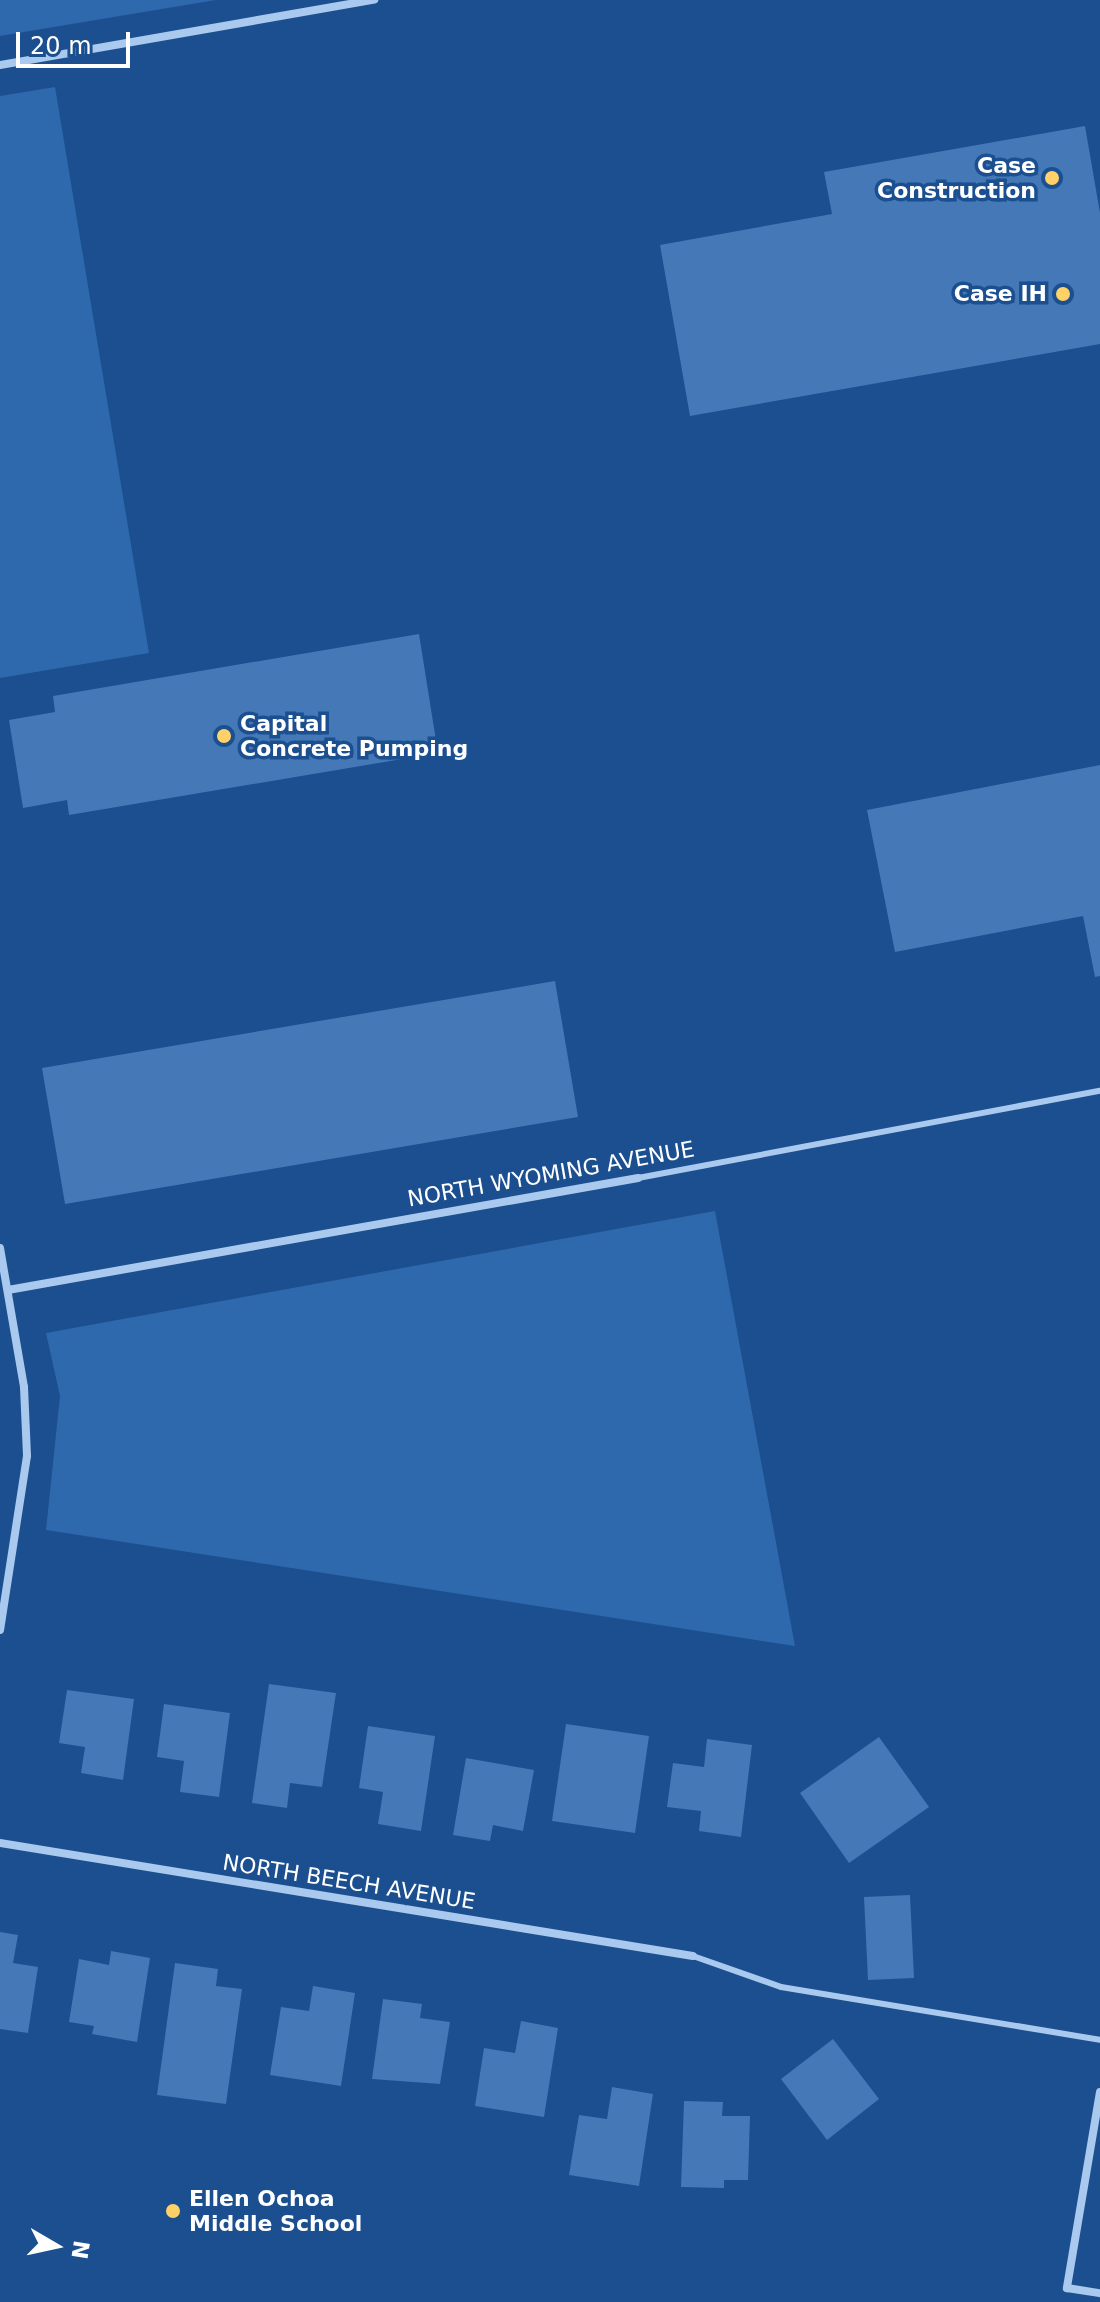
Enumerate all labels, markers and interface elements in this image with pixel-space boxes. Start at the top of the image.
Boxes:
scale bar [20,16,134,66]
text: 20 m [30,32,92,60]
place label: Case Construction [877,152,1036,204]
marker: Case Construction [1043,169,1061,187]
place label: Case IH [954,281,1047,307]
marker: Case IH [1054,285,1072,303]
place label: Capital Concrete Pumping [240,710,468,762]
marker: Capital Concrete Pumping [215,727,233,745]
street label: NORTH WYOMING AVENUE [406,1136,696,1212]
street label: NORTH BEECH AVENUE [221,1849,477,1915]
place label: Ellen Ochoa Middle School [189,2185,362,2236]
marker: Ellen Ochoa Middle School [164,2202,182,2220]
north arrow [16,2206,96,2286]
text: N [66,2239,94,2261]

